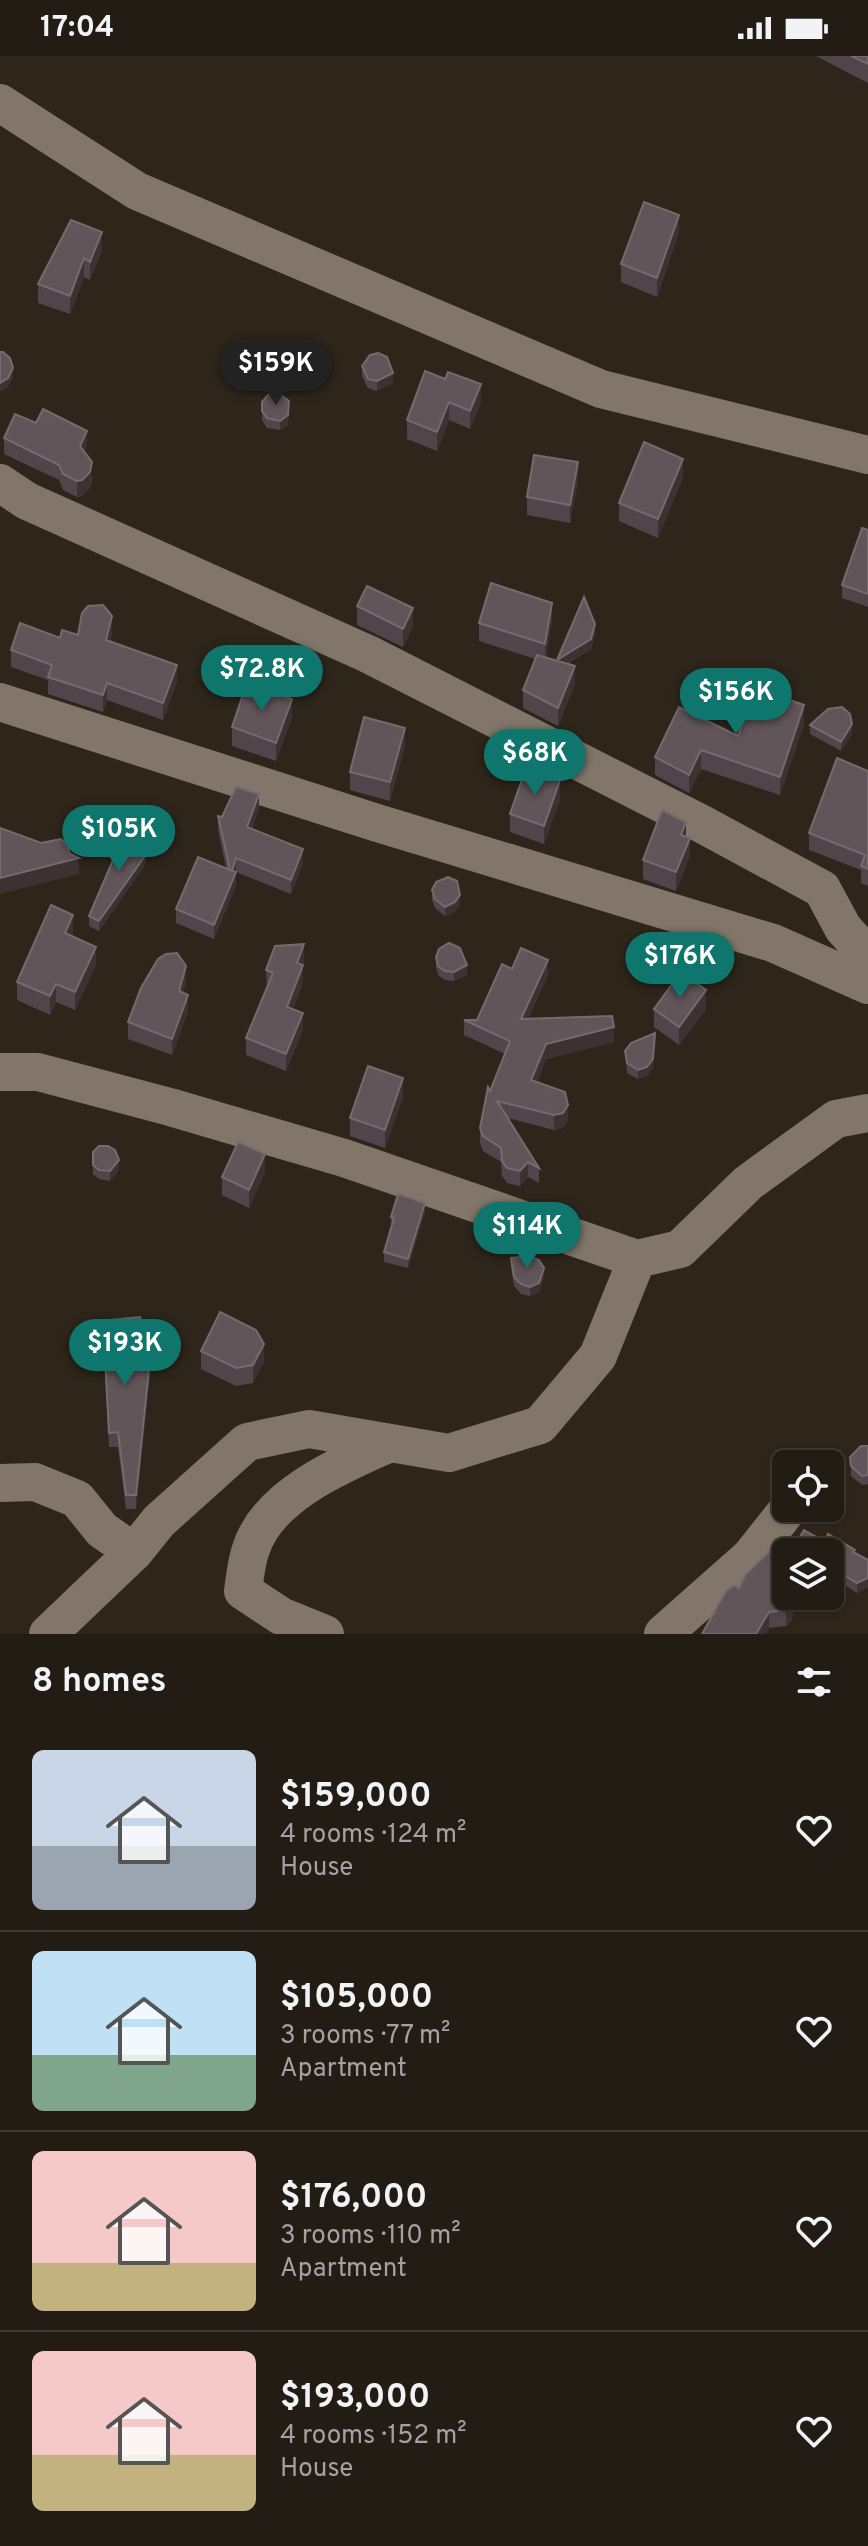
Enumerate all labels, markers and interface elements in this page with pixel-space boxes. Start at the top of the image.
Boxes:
text: 17:04 [40,10,114,47]
pin: $159K [220,339,332,407]
text: $159K [238,348,314,381]
pin: $72.8K [197,645,327,713]
text: $72.8K [219,654,305,687]
pin: $156K [680,668,792,736]
text: $156K [698,677,774,710]
pin: $68K [488,729,582,797]
text: $68K [502,738,568,771]
pin: $105K [63,805,175,873]
text: $105K [80,814,158,847]
pin: $176K [624,932,736,1000]
text: $176K [643,941,717,974]
pin: $114K [471,1202,583,1270]
text: $114K [491,1211,563,1244]
pin: $193K [69,1319,181,1387]
text: $193K [87,1328,163,1361]
map controls [772,1450,844,1610]
button: locate [772,1450,844,1522]
button: layers [772,1538,844,1610]
icon: filters [792,1660,836,1704]
text: 8 homes [32,1661,166,1704]
text: $159,000 [280,1776,432,1819]
icon: home [96,1782,192,1878]
icon: heart [792,1808,836,1852]
text: 4 rooms · 124 m² [280,1819,467,1852]
text: House [280,1852,353,1885]
text: $105,000 [280,1977,433,2020]
icon: home [96,1983,192,2079]
icon: heart [792,2009,836,2053]
text: 3 rooms · 77 m² [280,2020,450,2053]
text: Apartment [280,2053,407,2086]
text: $176,000 [280,2177,427,2220]
icon: home [96,2183,192,2279]
icon: heart [792,2209,836,2253]
text: 3 rooms · 110 m² [280,2220,461,2253]
text: Apartment [280,2253,407,2286]
text: $193,000 [280,2377,430,2420]
icon: home [96,2383,192,2479]
icon: heart [792,2409,836,2453]
text: 4 rooms · 152 m² [280,2420,467,2453]
text: House [280,2453,353,2486]

